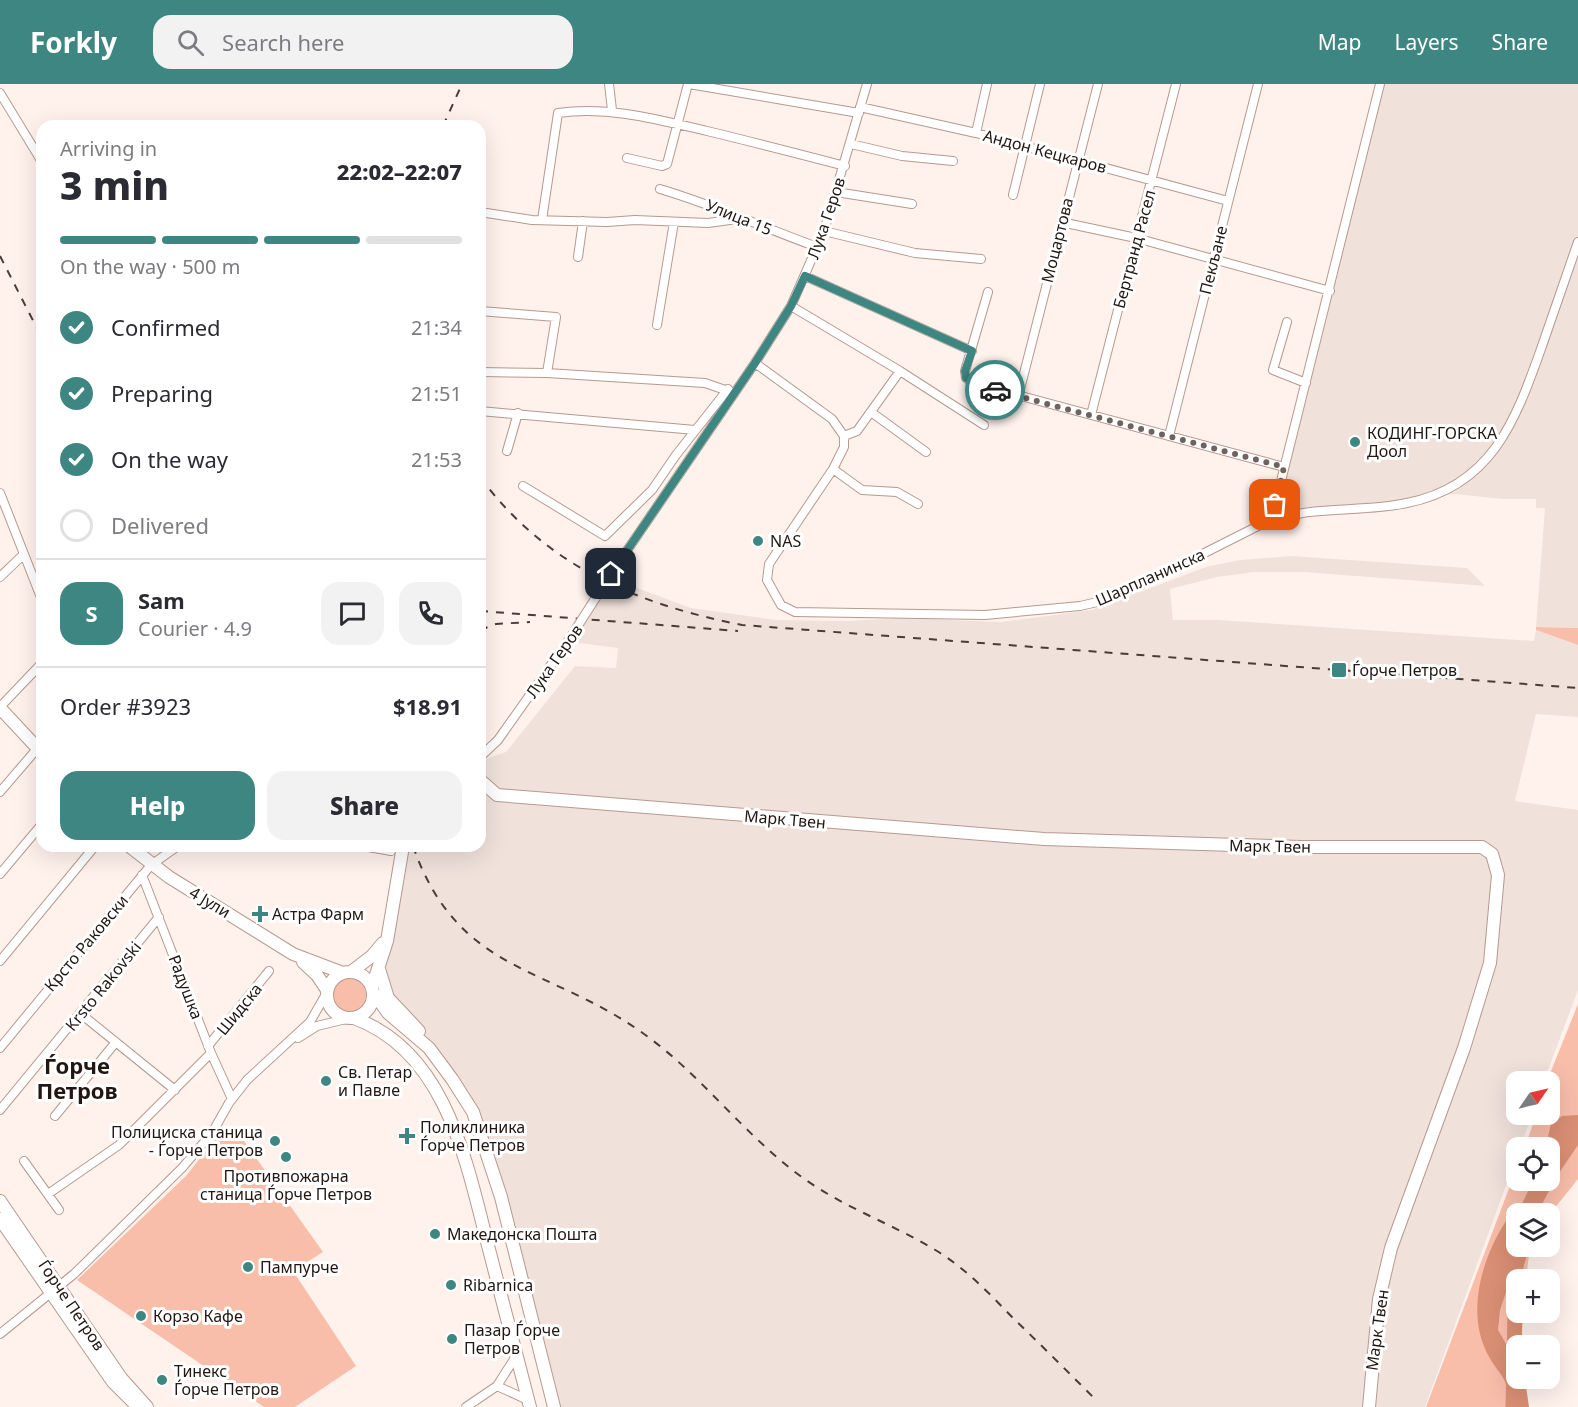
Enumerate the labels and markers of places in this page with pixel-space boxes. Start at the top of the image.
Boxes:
place label: КОДИНГ-ГОРСКА Доол [1367,422,1498,462]
marker: КОДИНГ-ГОРСКА Доол [1348,435,1362,449]
pin [1249,479,1300,530]
place label: NAS [770,530,801,552]
marker: NAS [751,534,765,548]
pin [585,548,636,599]
place label: Ѓорче Петров [1352,659,1457,681]
marker: Ѓорче Петров [1330,661,1348,679]
place label: Астра Фарм [272,903,364,925]
marker: Астра Фарм [253,907,267,921]
place label: Св. Петар и Павле [338,1061,412,1101]
marker: Св. Петар и Павле [319,1074,333,1088]
place label: Поликлиника Ѓорче Петров [420,1116,525,1156]
place label: Полициска станица - Ѓорче Петров [111,1121,263,1161]
marker: Поликлиника Ѓорче Петров [398,1127,416,1145]
marker: Полициска станица - Ѓорче Петров [268,1134,282,1148]
marker: Противпожарна станица Ѓорче Петров [279,1150,293,1164]
place label: Противпожарна станица Ѓорче Петров [200,1165,372,1205]
place label: Македонска Пошта [447,1223,597,1245]
marker: Македонска Пошта [428,1227,442,1241]
place label: Пампурче [260,1256,339,1278]
marker: Пампурче [241,1260,255,1274]
place label: Ribarnica [463,1274,533,1296]
marker: Ribarnica [444,1278,458,1292]
place label: Корзо Кафе [153,1305,243,1327]
marker: Корзо Кафе [134,1309,148,1323]
place label: Пазар Ѓорче Петров [464,1319,560,1359]
marker: Пазар Ѓорче Петров [445,1332,459,1346]
place label: Тинекс Ѓорче Петров [174,1360,279,1400]
marker: Тинекс Ѓорче Петров [155,1373,169,1387]

